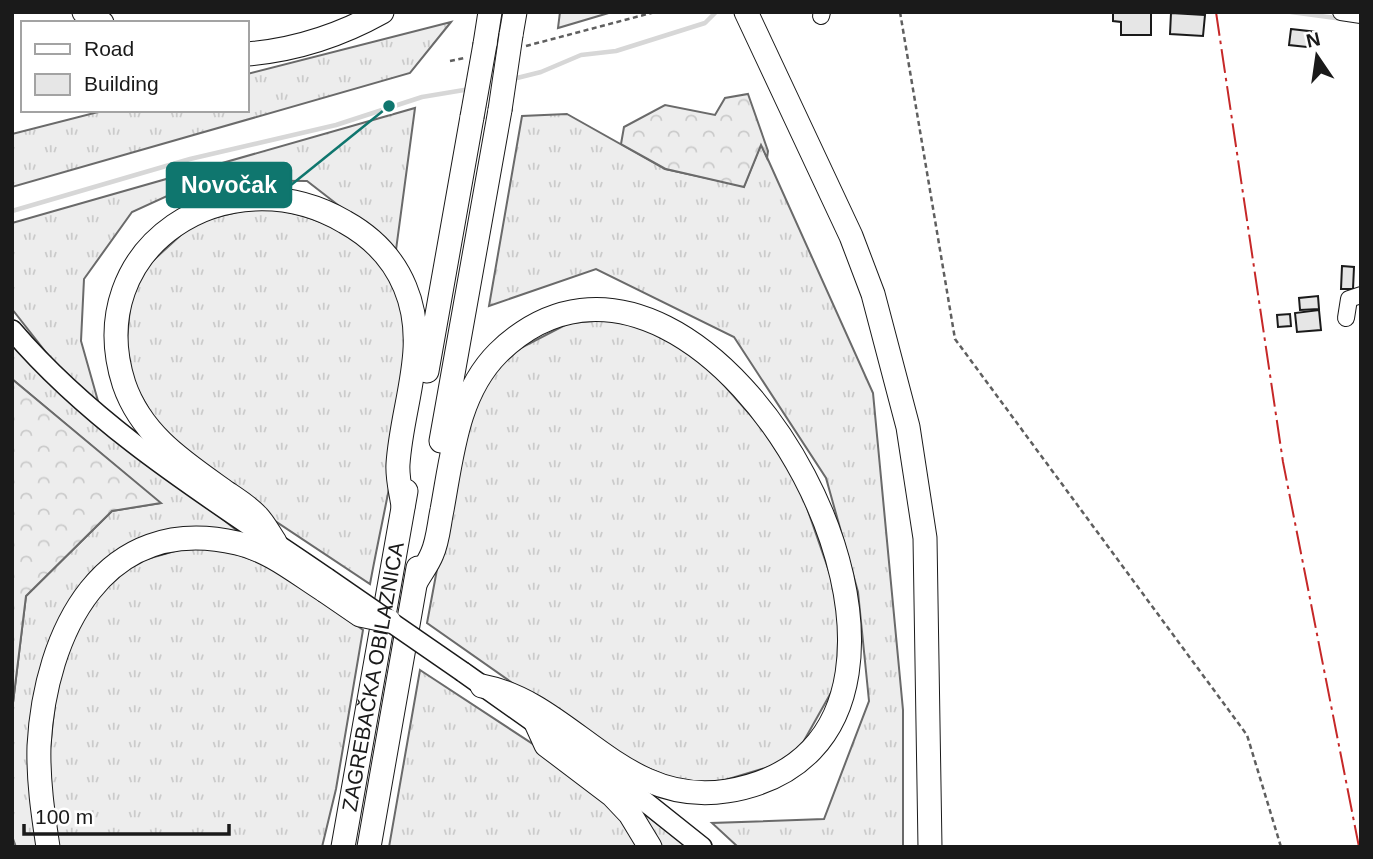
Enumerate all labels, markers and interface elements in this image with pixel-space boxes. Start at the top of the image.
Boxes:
legend [21,21,248,112]
north arrow [1282,21,1352,91]
text: N [1304,28,1322,52]
text: Road [84,37,134,60]
text: Building [84,72,159,95]
callout: Novočak [167,163,291,207]
text: Novočak [181,172,277,198]
street label: ZAGREBAČKA OBILAZNICA [338,540,408,813]
scale bar [24,792,229,836]
text: 100 m [35,805,93,828]

